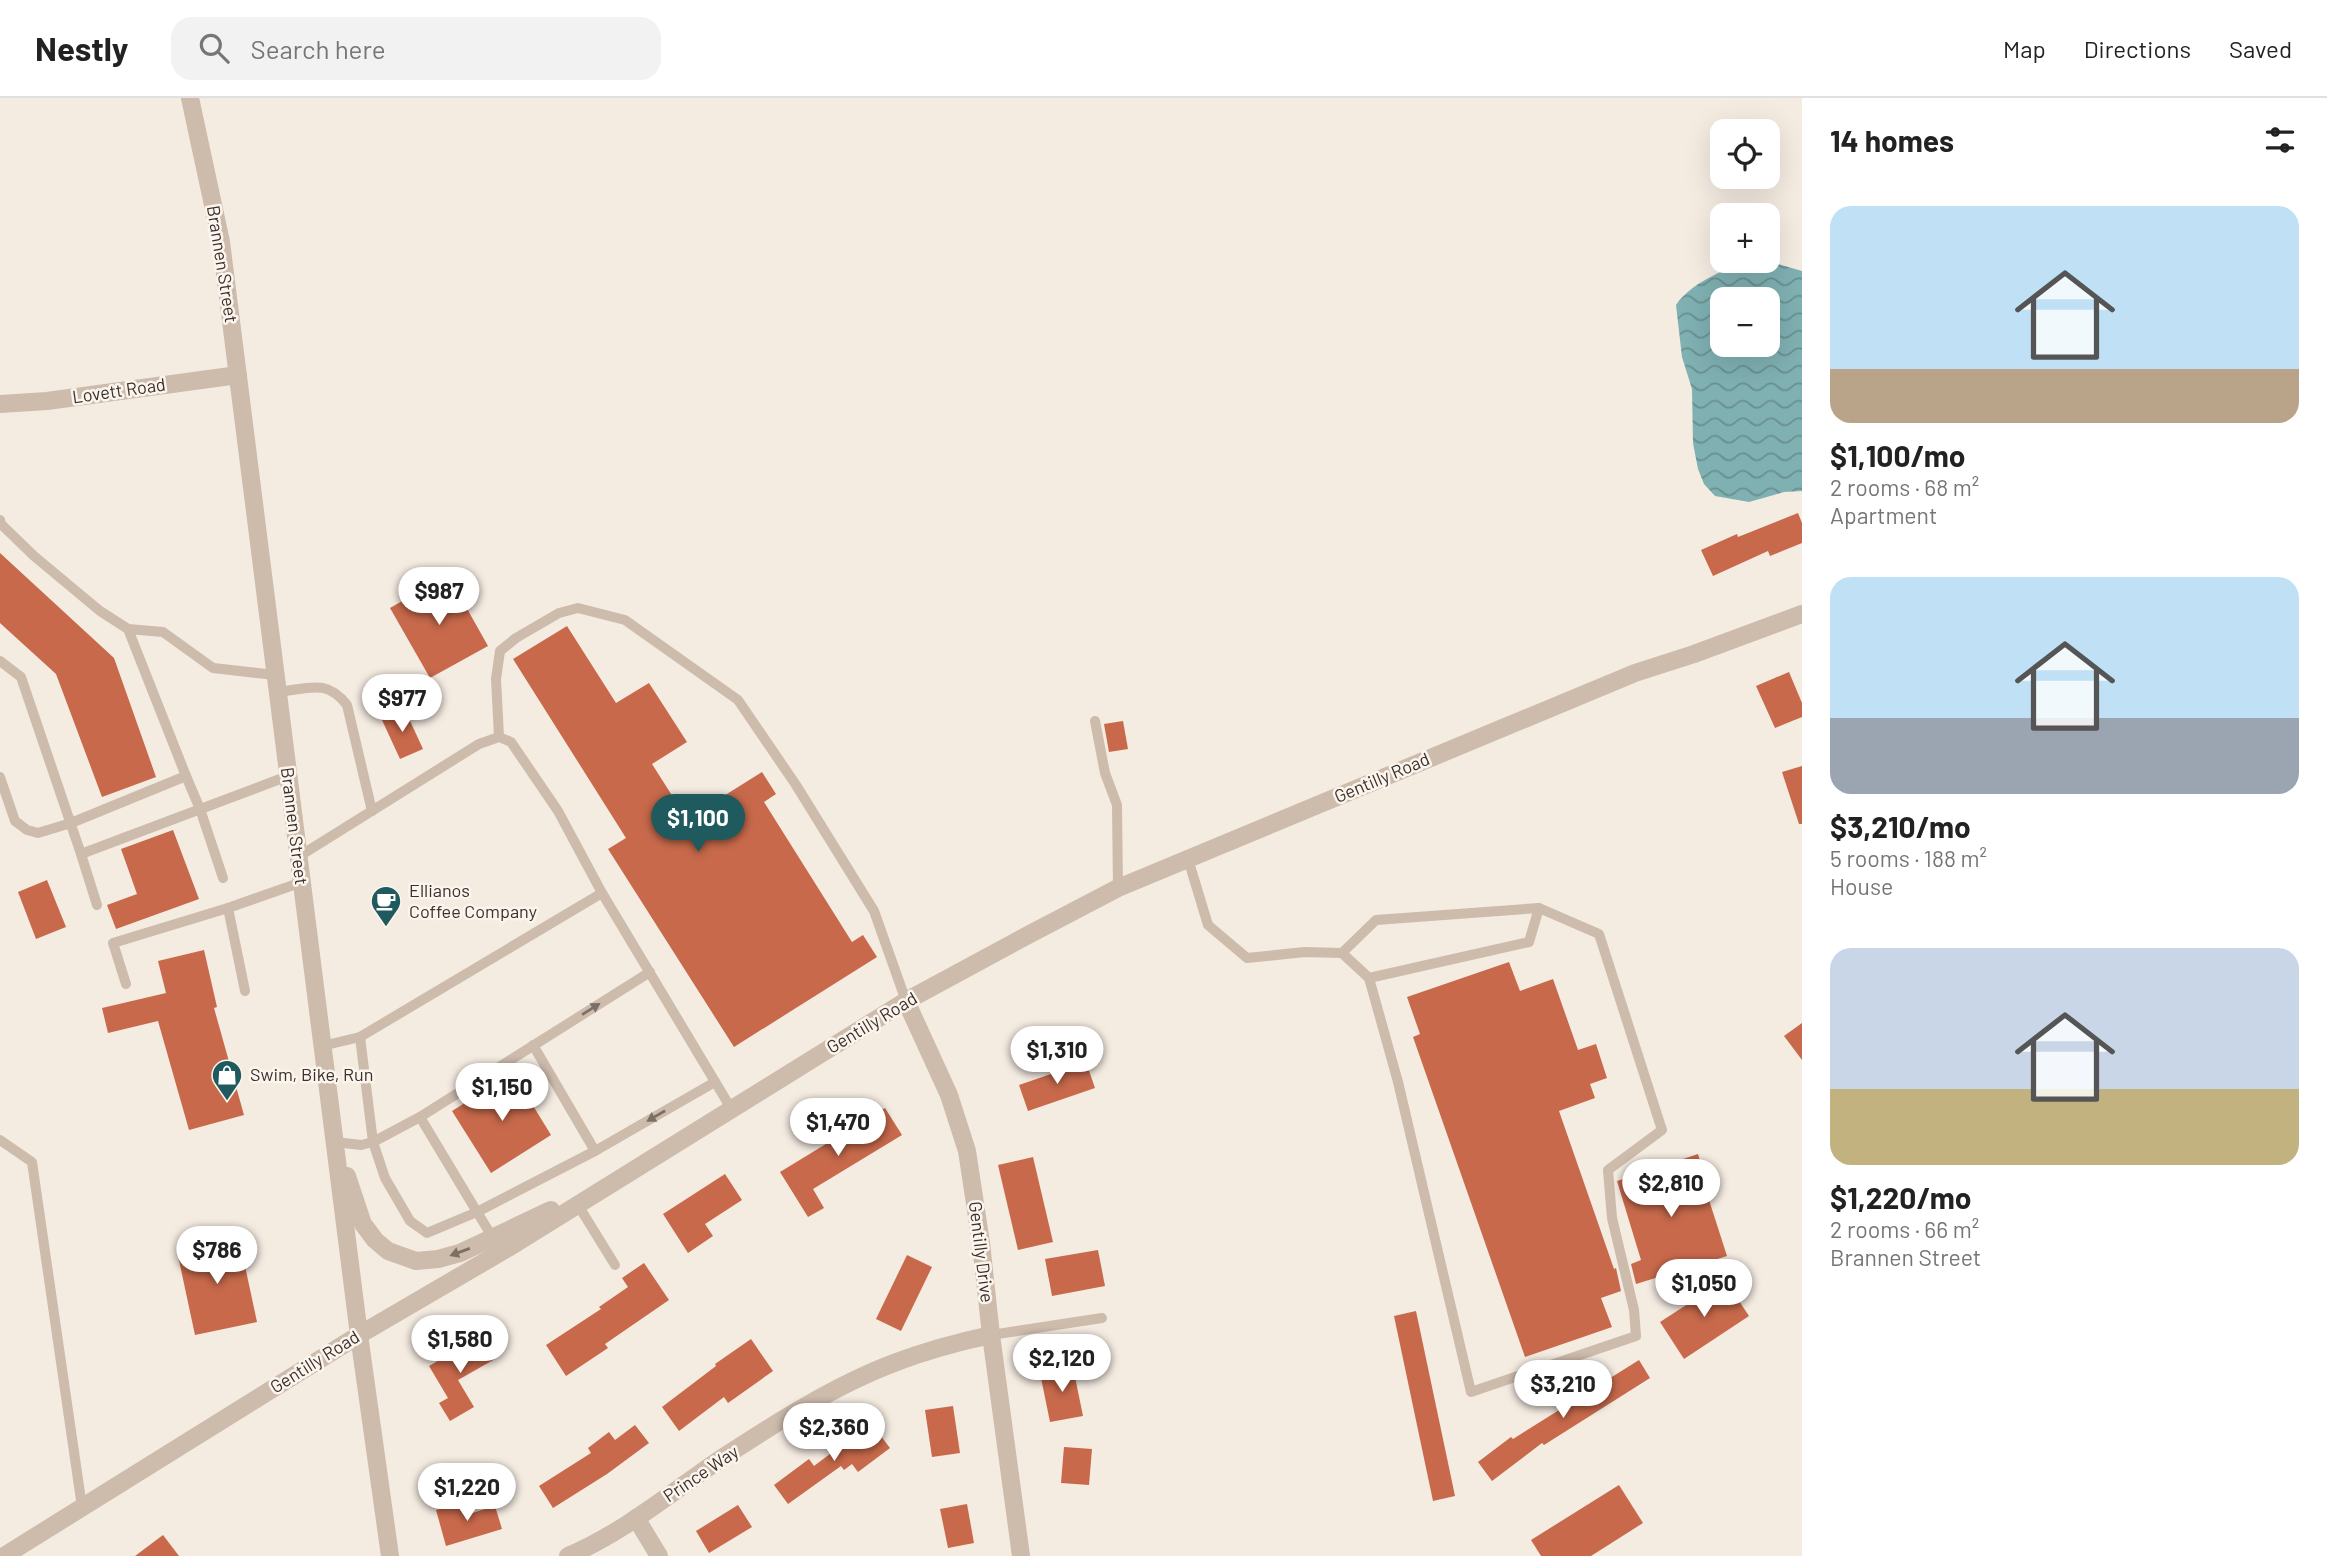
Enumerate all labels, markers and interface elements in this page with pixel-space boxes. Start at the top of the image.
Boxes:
search box [171,17,661,80]
text: Nestly [35,28,129,68]
icon: search [195,29,233,67]
text: Search here [251,33,386,64]
text: Map [2003,34,2046,63]
text: Directions [2084,34,2191,63]
text: Saved [2229,34,2292,63]
map controls [1710,119,1780,357]
button: locate [1710,119,1780,189]
icon: filters [2261,121,2299,159]
text: 14 homes [1830,122,1954,158]
button: + [1710,203,1780,273]
street label: Brannen Street [203,204,243,324]
icon: home [2002,252,2128,378]
button: − [1710,287,1780,357]
street label: Lovett Road [71,373,167,407]
text: $1,100/mo [1830,437,1966,473]
text: 2 rooms · 68 m² [1830,473,1979,501]
text: Apartment [1830,501,1937,529]
pin: $987 [398,568,480,627]
text: $987 [414,576,464,604]
icon: home [2002,623,2128,749]
pin: $977 [361,674,443,734]
text: $977 [378,683,426,711]
street label: Gentilly Road [1331,747,1433,807]
street label: Brannen Street [277,766,313,886]
pin: $1,100 [641,794,755,854]
text: $1,100 [667,803,729,831]
text: $3,210/mo [1830,808,1971,844]
text: 5 rooms · 188 m² [1830,844,1987,872]
text: House [1830,872,1893,900]
place label: Ellianos Coffee Company [409,879,537,922]
cafe icon: Ellianos Coffee Company [369,884,403,928]
street label: Gentilly Road [822,987,921,1058]
icon: home [2002,994,2128,1120]
one-way arrow [581,1002,600,1015]
pin: $1,310 [1000,1026,1114,1086]
text: $1,310 [1027,1035,1088,1063]
shop icon: Swim, Bike, Run [210,1058,244,1102]
place label: Swim, Bike, Run [250,1063,373,1085]
pin: $1,150 [445,1063,559,1123]
text: $1,150 [471,1072,533,1100]
pin: $1,470 [781,1098,895,1158]
text: $1,470 [806,1107,870,1135]
one-way arrow [647,1110,666,1122]
pin: $2,810 [1614,1160,1728,1219]
text: $2,810 [1638,1168,1704,1196]
text: $1,220/mo [1830,1179,1971,1215]
street label: Gentilly Drive [965,1200,999,1304]
text: 2 rooms · 66 m² [1830,1215,1979,1243]
pin: $786 [176,1226,258,1286]
text: $786 [192,1235,242,1263]
text: Brannen Street [1830,1243,1981,1271]
one-way arrow [449,1247,470,1258]
pin: $1,050 [1647,1260,1761,1319]
text: $1,050 [1671,1268,1737,1296]
pin: $1,580 [403,1316,517,1375]
text: $1,580 [427,1324,493,1352]
street label: Gentilly Road [266,1325,363,1397]
pin: $2,120 [1005,1334,1119,1394]
text: $2,120 [1029,1343,1095,1371]
pin: $3,210 [1506,1360,1620,1420]
text: $3,210 [1530,1369,1596,1397]
pin: $2,360 [777,1404,891,1463]
text: $2,360 [799,1412,869,1440]
street label: Prince Way [659,1440,742,1506]
pin: $1,220 [410,1464,524,1523]
text: $1,220 [434,1472,500,1500]

